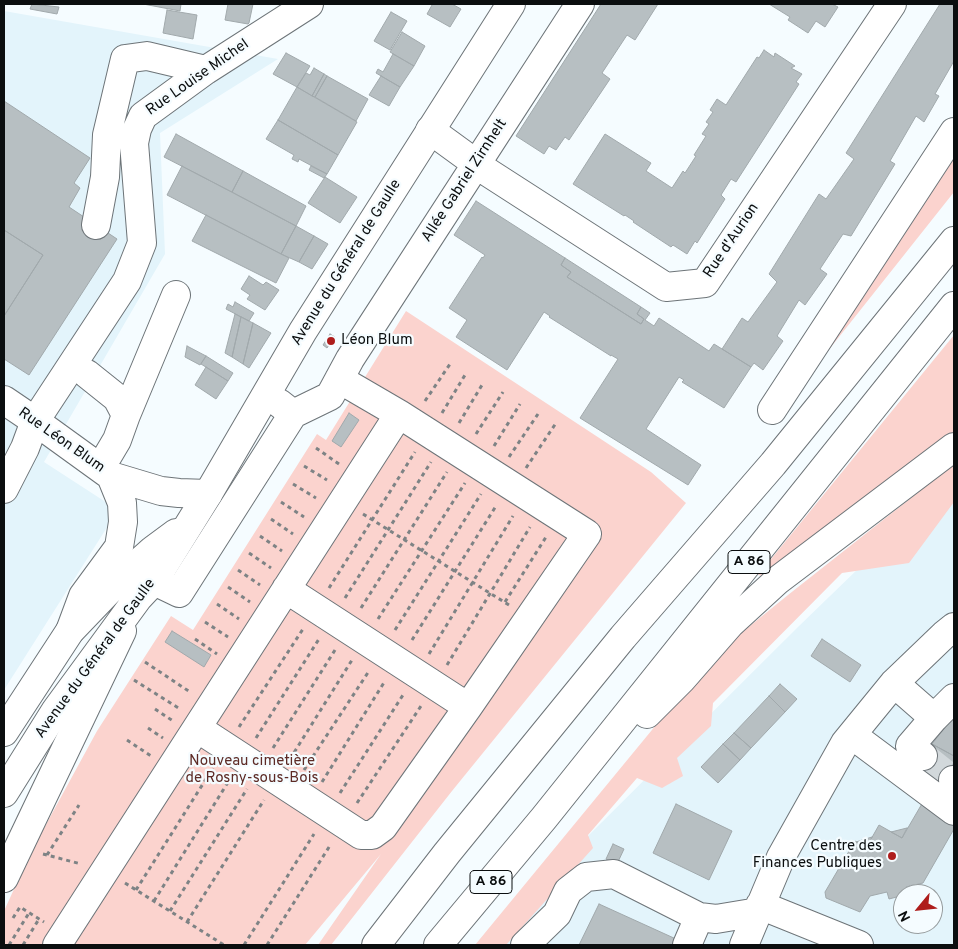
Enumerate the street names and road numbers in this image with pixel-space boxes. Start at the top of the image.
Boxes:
street label: Rue Louise Michel [143,36,253,120]
street label: Allée Gabriel Zirnhelt [418,116,512,246]
street label: Avenue du Général de Gaulle [288,177,406,349]
street label: Rue d'Aurion [700,200,764,282]
street label: Rue Léon Blum [14,405,108,477]
road number: A 86 [728,550,770,574]
street label: Avenue du Général de Gaulle [32,576,160,742]
road number: A 86 [470,870,512,894]

